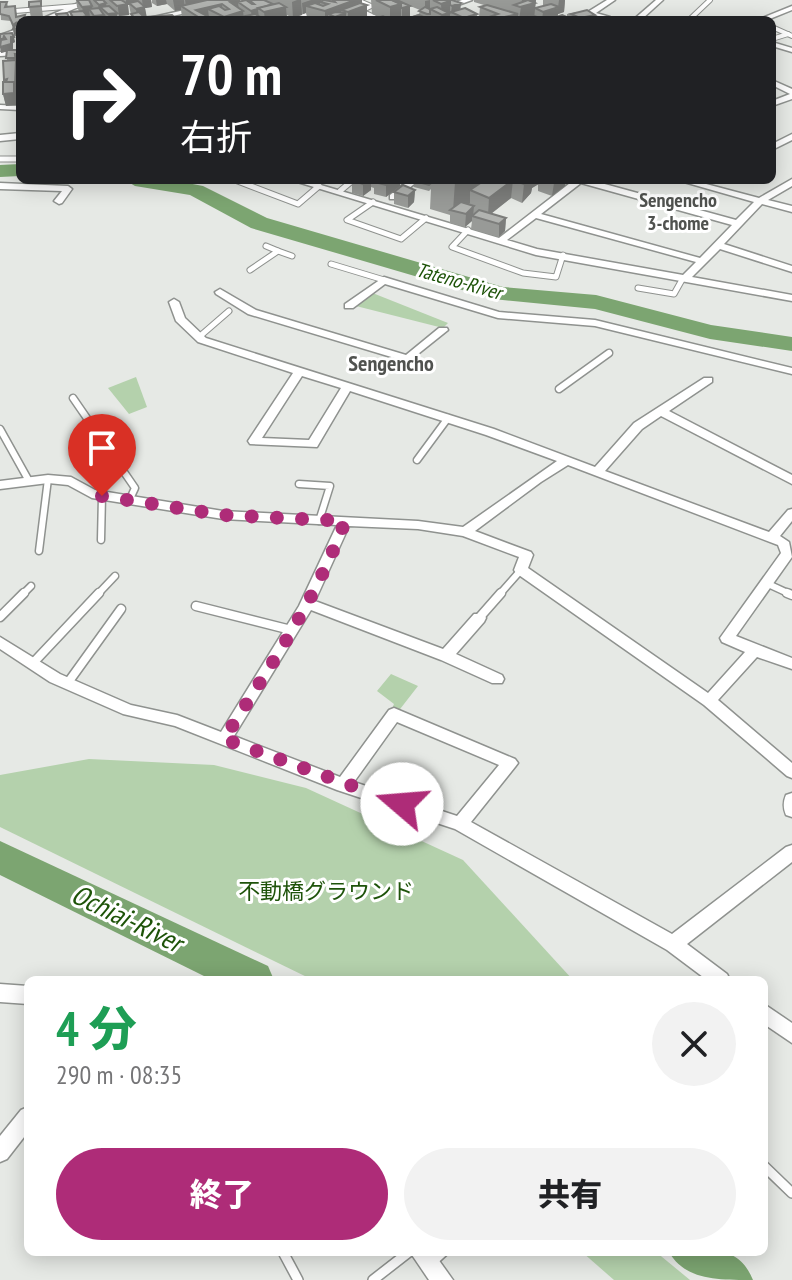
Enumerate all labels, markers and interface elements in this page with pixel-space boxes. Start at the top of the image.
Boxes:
text: 70 m [180,38,282,110]
icon: right [48,48,152,152]
text: 右折 [180,113,252,160]
district label: Sengencho 3-chome [639,187,717,236]
water label: Tateno-River [413,256,507,306]
district label: Sengencho [348,349,434,377]
pin [68,414,136,496]
icon: arrive [80,426,124,470]
position arrow [360,762,444,846]
water label: Ochiai-River [66,875,193,962]
park label: 不動橋グラウンド [238,877,414,905]
text: 4 分 [56,997,137,1059]
button: close [652,1002,736,1086]
text: 290 m · 08:35 [56,1058,182,1091]
button: 終了 [56,1148,388,1240]
button: 共有 [404,1148,736,1240]

